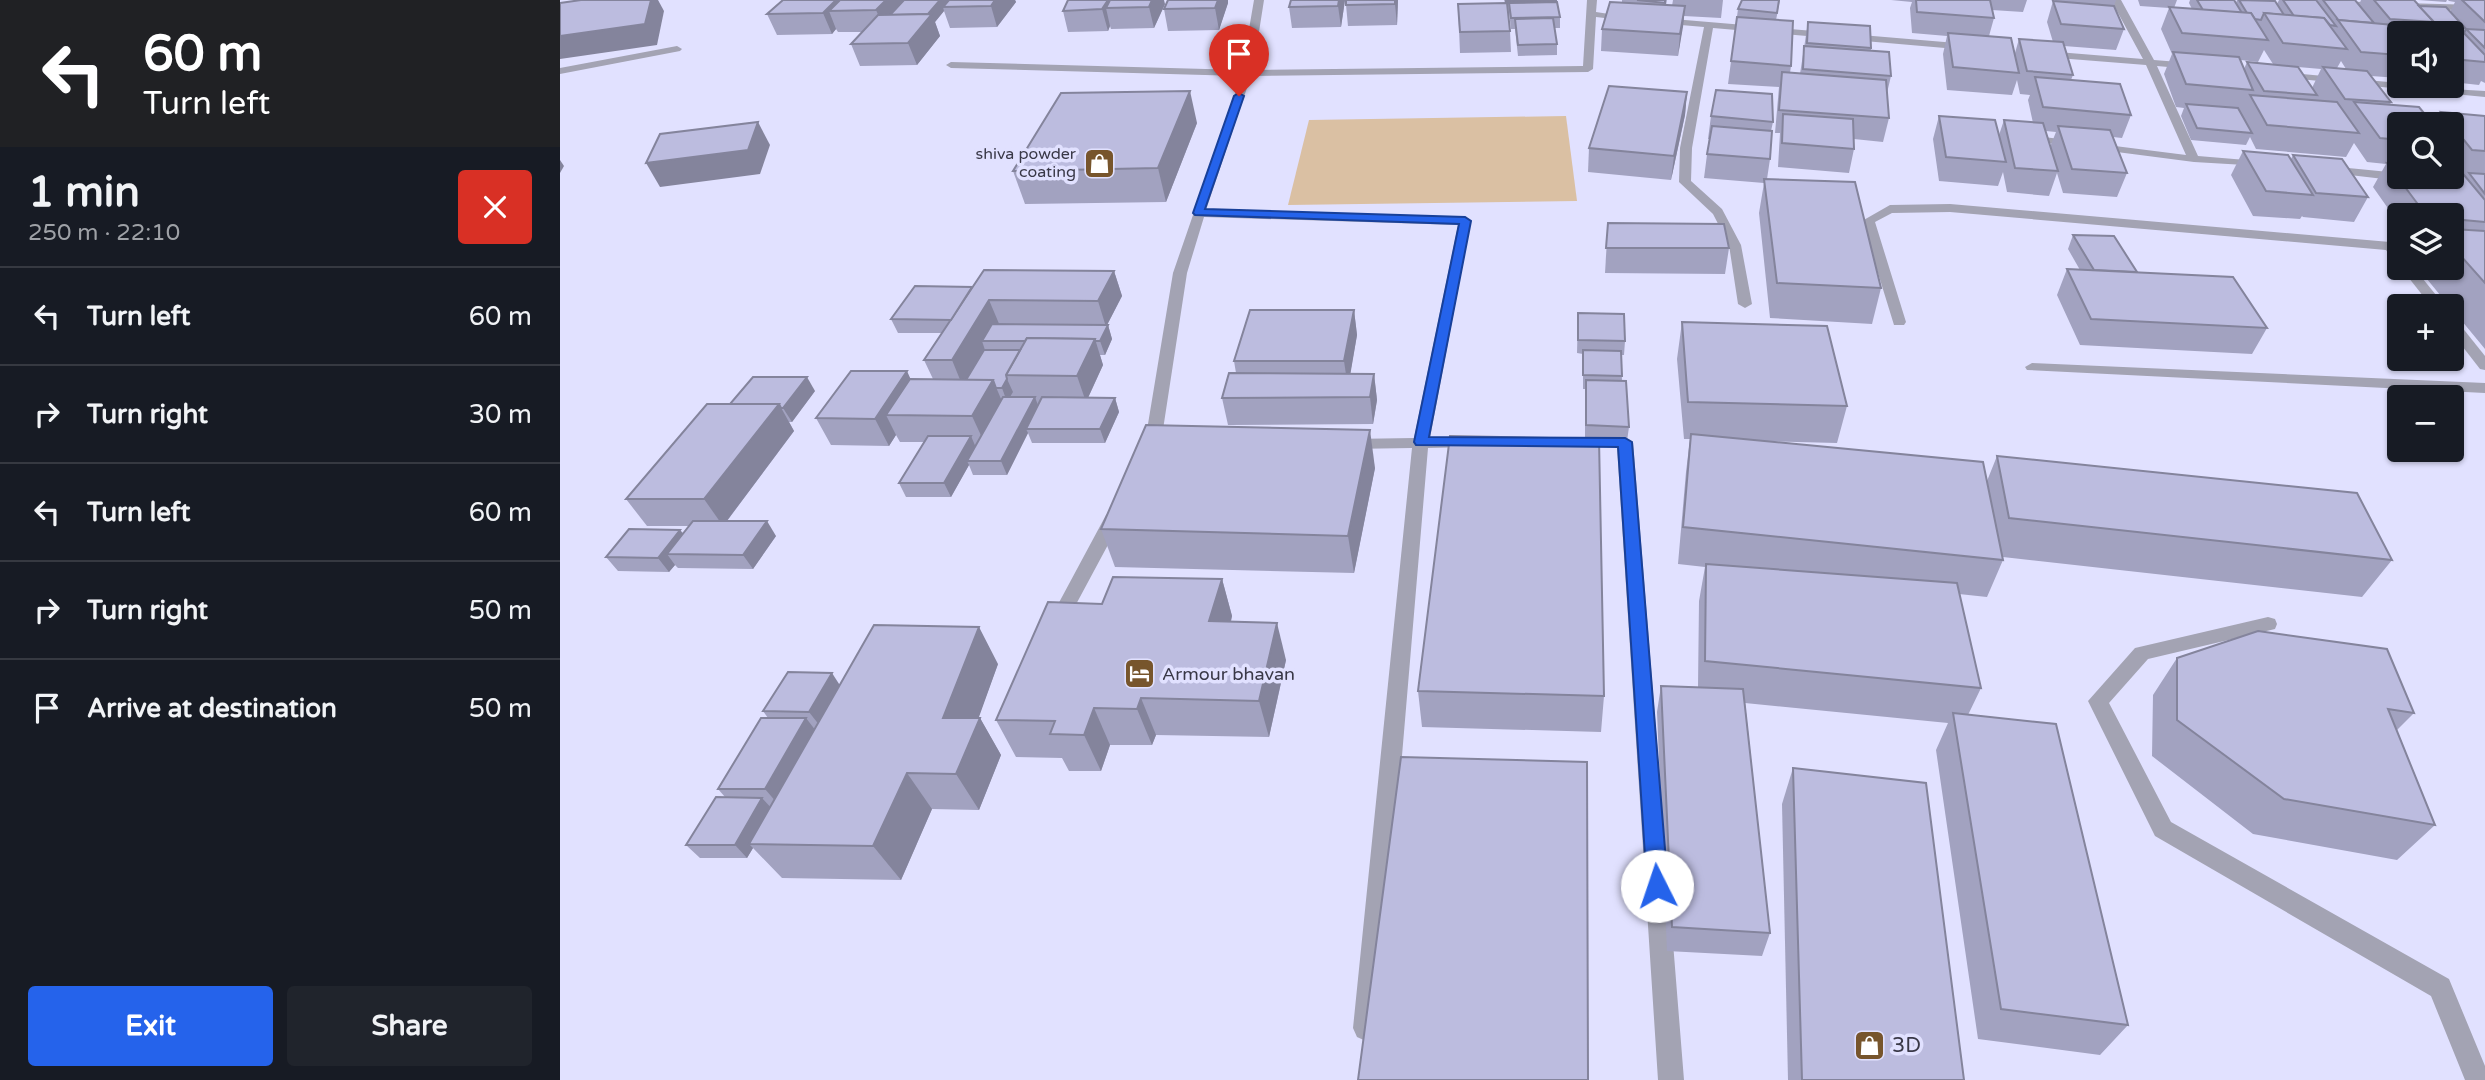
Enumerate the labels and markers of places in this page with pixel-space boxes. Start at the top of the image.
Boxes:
pin [1209,24,1269,96]
place label: shiva powder coating [976,144,1077,182]
shop icon: shiva powder coating [1082,146,1116,180]
hotel icon: Armour bhavan [1122,657,1156,691]
place label: Armour bhavan [1162,663,1295,685]
shop icon: 3D [1852,1028,1886,1062]
place label: 3D [1892,1033,1921,1058]

